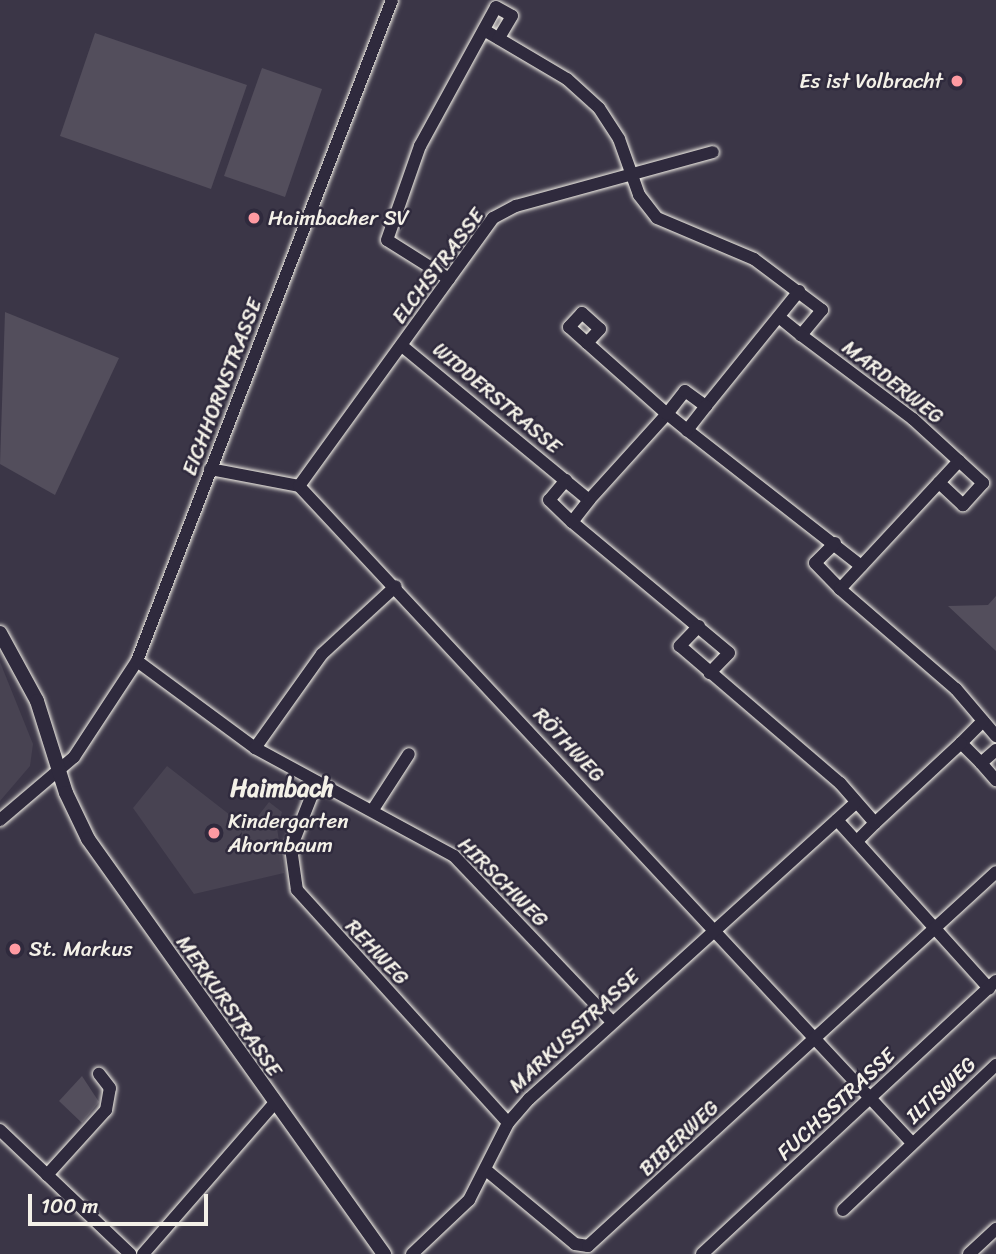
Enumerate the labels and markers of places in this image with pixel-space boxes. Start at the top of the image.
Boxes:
place label: Es ist Volbracht [798,68,943,94]
marker: Es ist Volbracht [949,73,965,89]
place label: Haimbacher SV [268,205,409,231]
marker: Haimbacher SV [246,210,262,226]
place label: Kindergarten Ahornbaum [228,808,349,858]
marker: Kindergarten Ahornbaum [206,825,222,841]
place label: St. Markus [29,936,130,962]
marker: St. Markus [7,941,23,957]

